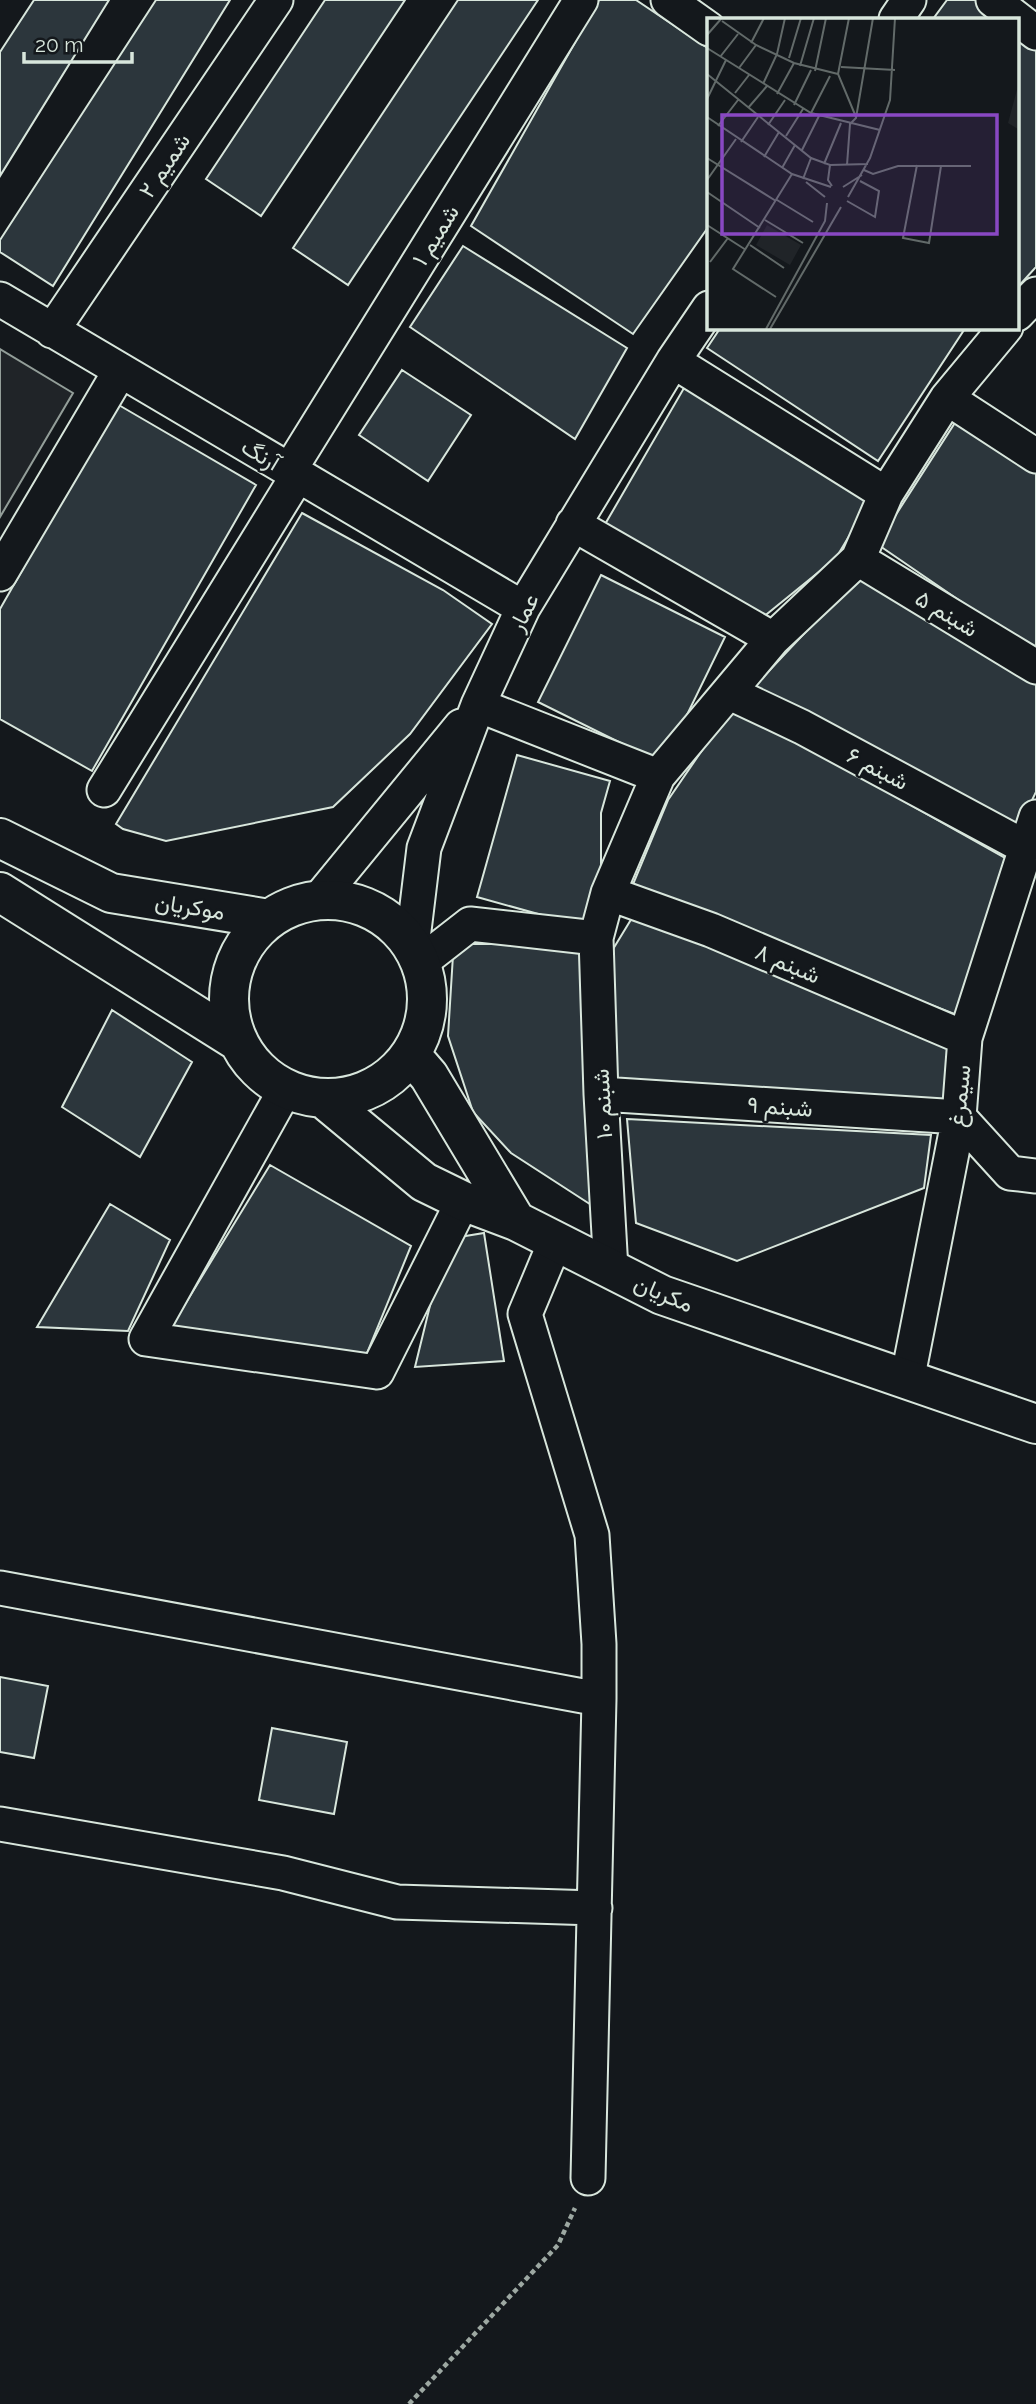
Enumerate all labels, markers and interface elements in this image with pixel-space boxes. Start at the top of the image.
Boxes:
inset map [707,18,1018,329]
scale bar [24,21,133,65]
text: 20 m [35,32,83,57]
street label: شمیم ۲ [133,128,197,204]
street label: شمیم ۱ [406,200,466,272]
street label: آرنگ [236,432,286,478]
street label: شبنم ۵ [910,584,983,644]
street label: عمار [502,588,546,637]
street label: شبنم ۶ [842,741,913,797]
street label: موکریان [153,887,227,927]
street label: شبنم ۸ [751,937,825,991]
street label: سیمرغ [942,1063,979,1129]
street label: شبنم ۱۰ [587,1068,619,1140]
street label: شبنم ۹ [746,1090,814,1124]
street label: مکریان [630,1269,698,1319]

